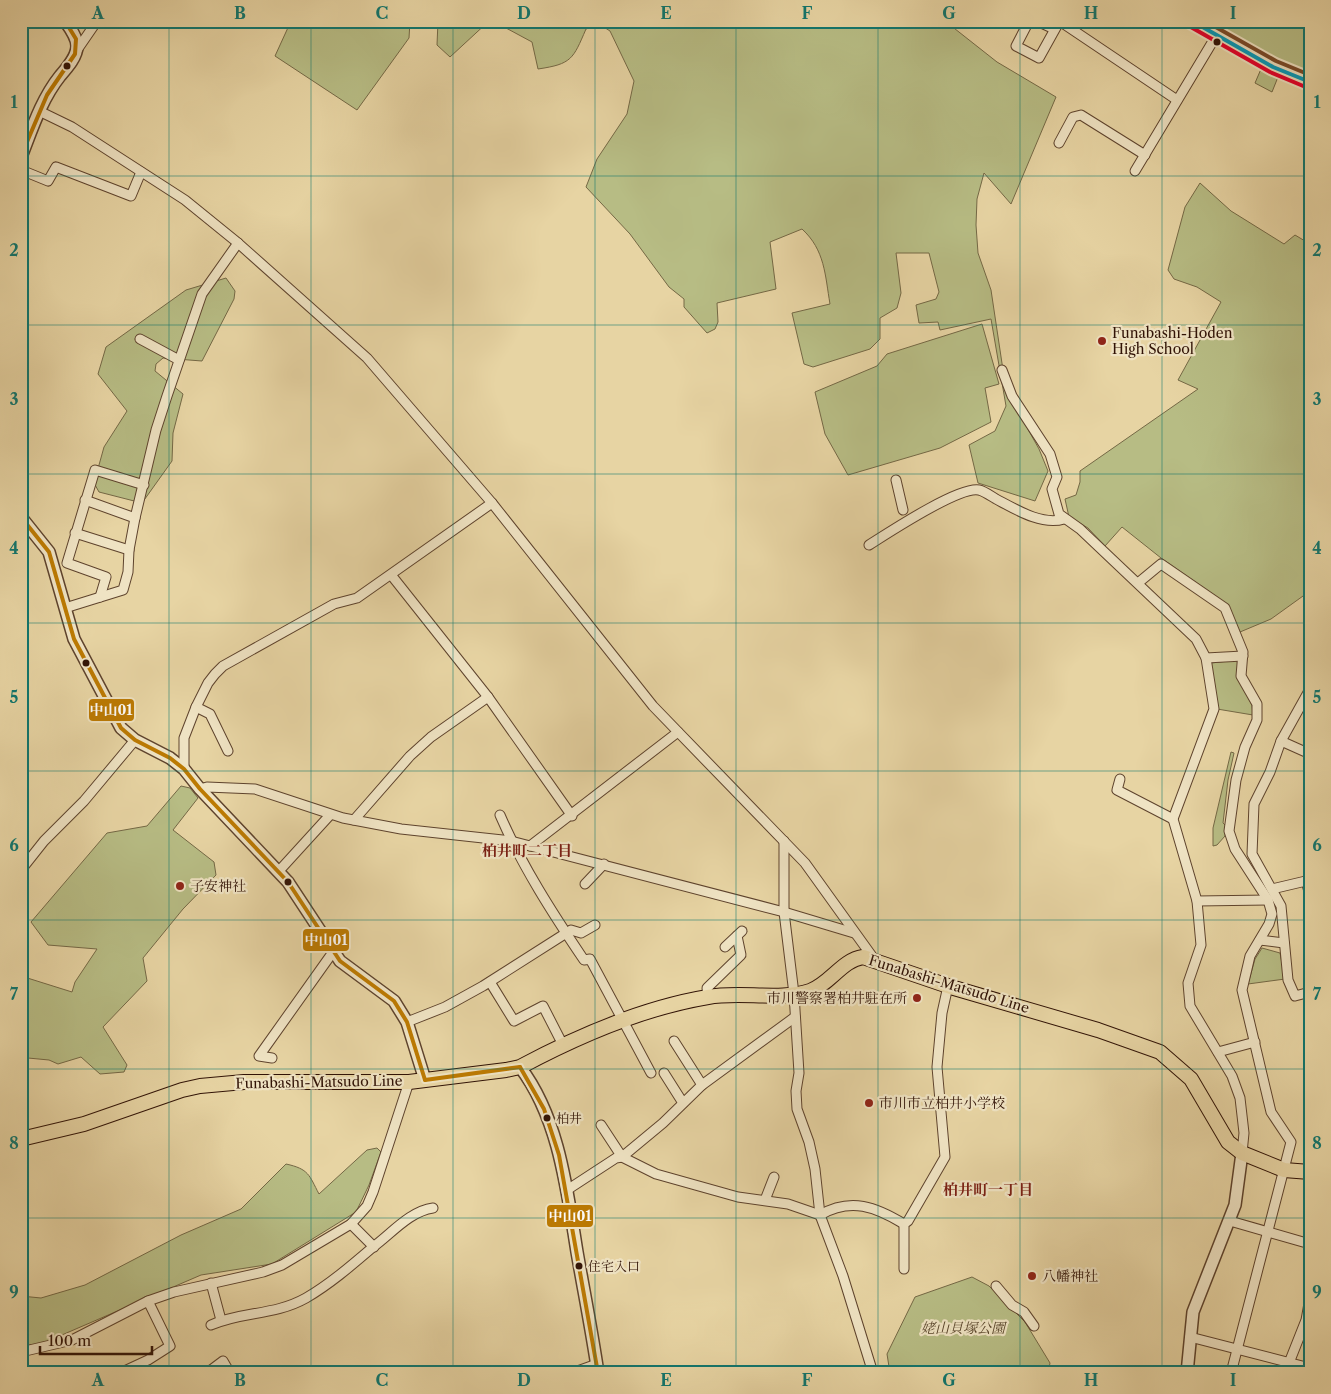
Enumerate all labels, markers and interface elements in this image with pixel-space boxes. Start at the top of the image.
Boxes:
text: A [91,3,105,23]
text: B [234,3,246,23]
text: C [376,3,388,23]
text: D [517,3,531,23]
text: E [660,3,672,23]
text: F [802,3,813,23]
text: G [942,3,956,23]
text: H [1084,3,1098,23]
text: I [1230,3,1237,23]
unlabelled marker [1212,37,1222,47]
unlabelled marker [62,61,72,71]
text: 1 [10,92,18,112]
text: 1 [1313,92,1321,112]
text: 2 [9,240,19,260]
text: 2 [1312,240,1322,260]
place label: Funabashi-Hoden High School [1112,324,1233,358]
marker: Funabashi-Hoden High School [1096,335,1108,347]
text: 3 [9,389,19,409]
text: 3 [1312,389,1322,409]
text: 4 [9,538,19,558]
text: 4 [1312,538,1322,558]
unlabelled marker [81,658,91,668]
text: 5 [10,687,19,707]
text: 5 [1313,687,1322,707]
line badge: 中山01 [88,698,135,722]
text: 中山01 [89,701,133,719]
text: 6 [9,835,19,855]
text: 6 [1312,835,1322,855]
district label: 柏井町二丁目 [482,841,572,860]
place label: 子安神社 [190,877,246,895]
unlabelled marker [283,877,293,887]
marker: 子安神社 [174,880,186,892]
line badge: 中山01 [302,928,350,952]
text: 中山01 [304,931,348,949]
street label: Funabashi-Matsudo Line [866,951,1032,1017]
text: 7 [10,984,19,1004]
text: 7 [1313,984,1322,1004]
place label: 市川警察署柏井駐在所 [767,989,907,1007]
marker: 市川警察署柏井駐在所 [911,992,923,1004]
street label: Funabashi-Matsudo Line [235,1072,403,1092]
place label: 市川市立柏井小学校 [879,1094,1005,1112]
marker: 市川市立柏井小学校 [863,1097,875,1109]
place label: 柏井 [556,1110,582,1126]
marker: 柏井 [542,1113,552,1123]
text: 8 [9,1133,19,1153]
text: 8 [1312,1133,1322,1153]
district label: 柏井町一丁目 [943,1180,1033,1199]
line badge: 中山01 [546,1204,594,1228]
text: 中山01 [548,1207,592,1225]
place label: 住宅入口 [588,1258,640,1274]
marker: 住宅入口 [574,1261,584,1271]
place label: 八幡神社 [1042,1267,1098,1285]
marker: 八幡神社 [1026,1270,1038,1282]
text: 9 [9,1282,19,1302]
text: 9 [1312,1282,1322,1302]
park label: 姥山貝塚公園 [921,1319,1007,1337]
scale bar [40,1324,152,1356]
text: 100 m [48,1331,91,1350]
text: A [91,1370,105,1390]
text: B [234,1370,246,1390]
text: C [376,1370,388,1390]
text: D [517,1370,531,1390]
text: E [660,1370,672,1390]
text: F [802,1370,813,1390]
text: G [942,1370,956,1390]
text: H [1084,1370,1098,1390]
text: I [1230,1370,1237,1390]

